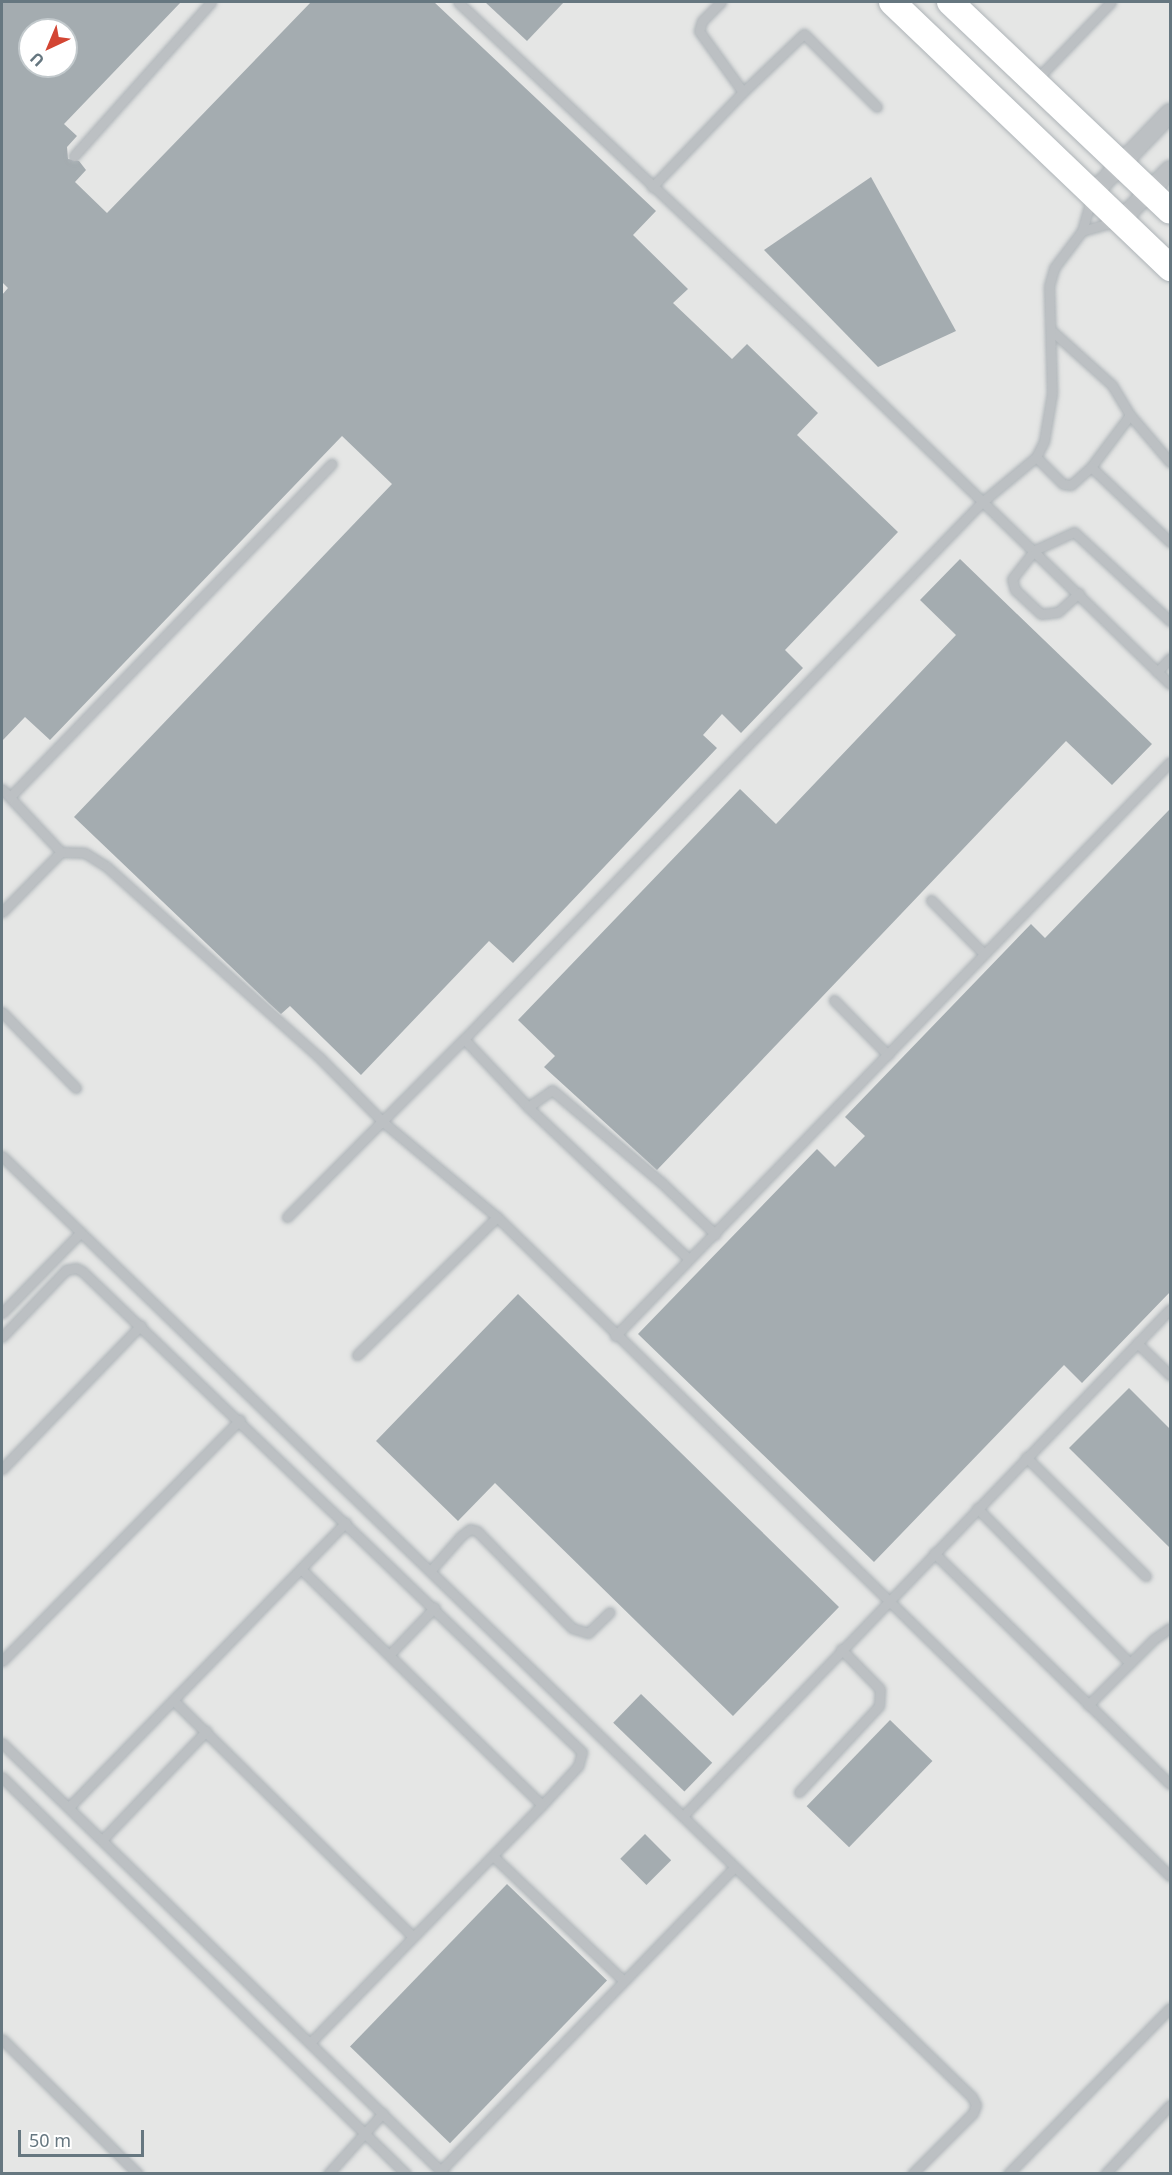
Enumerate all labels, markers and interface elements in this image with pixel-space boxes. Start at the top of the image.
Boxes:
north arrow [18,18,78,78]
text: U [25,47,49,72]
scale bar [21,2118,147,2156]
text: 50 m [29,2128,71,2152]

